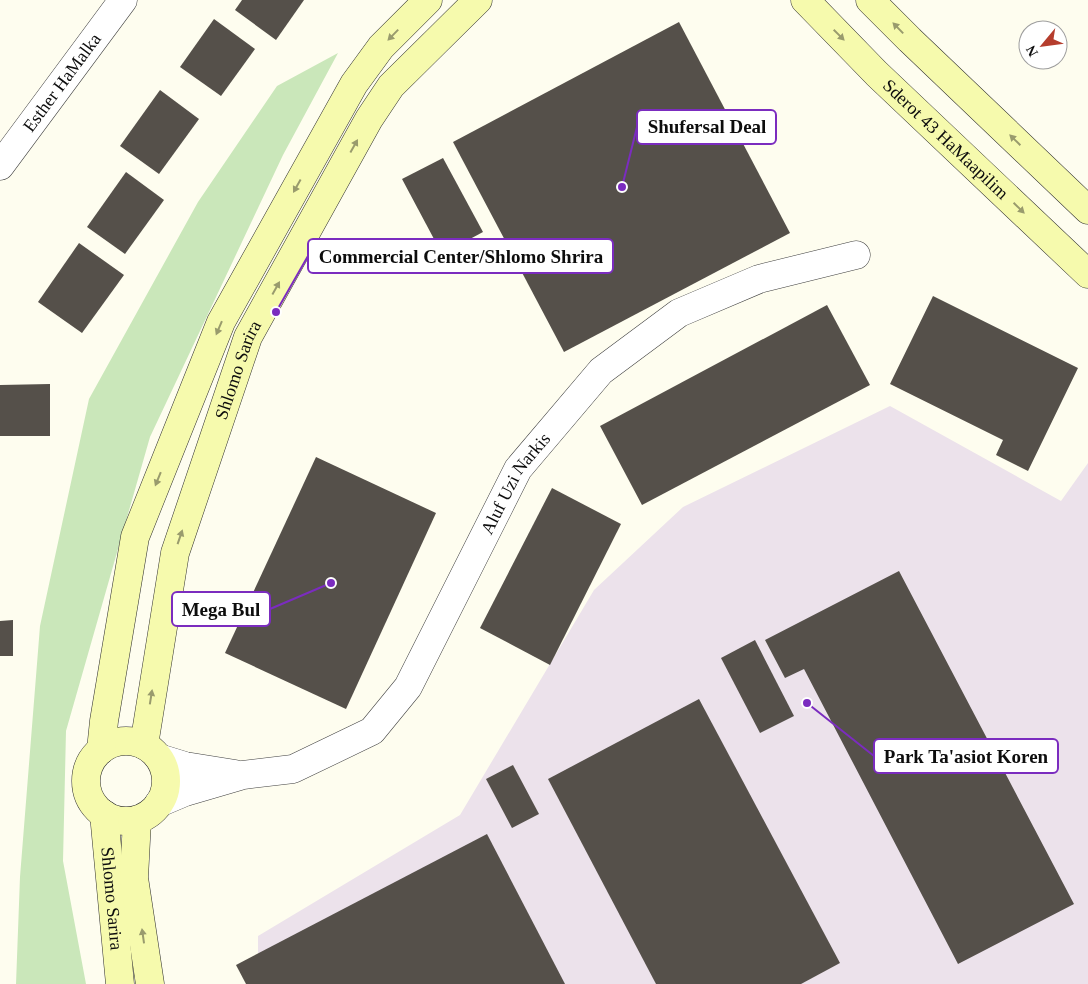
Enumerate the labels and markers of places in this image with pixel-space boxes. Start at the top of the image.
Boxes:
callout: Shufersal Deal [637,110,776,144]
callout: Commercial Center/Shlomo Shrira [308,239,613,273]
callout: Mega Bul [172,592,270,626]
callout: Park Ta'asiot Koren [874,739,1058,773]

